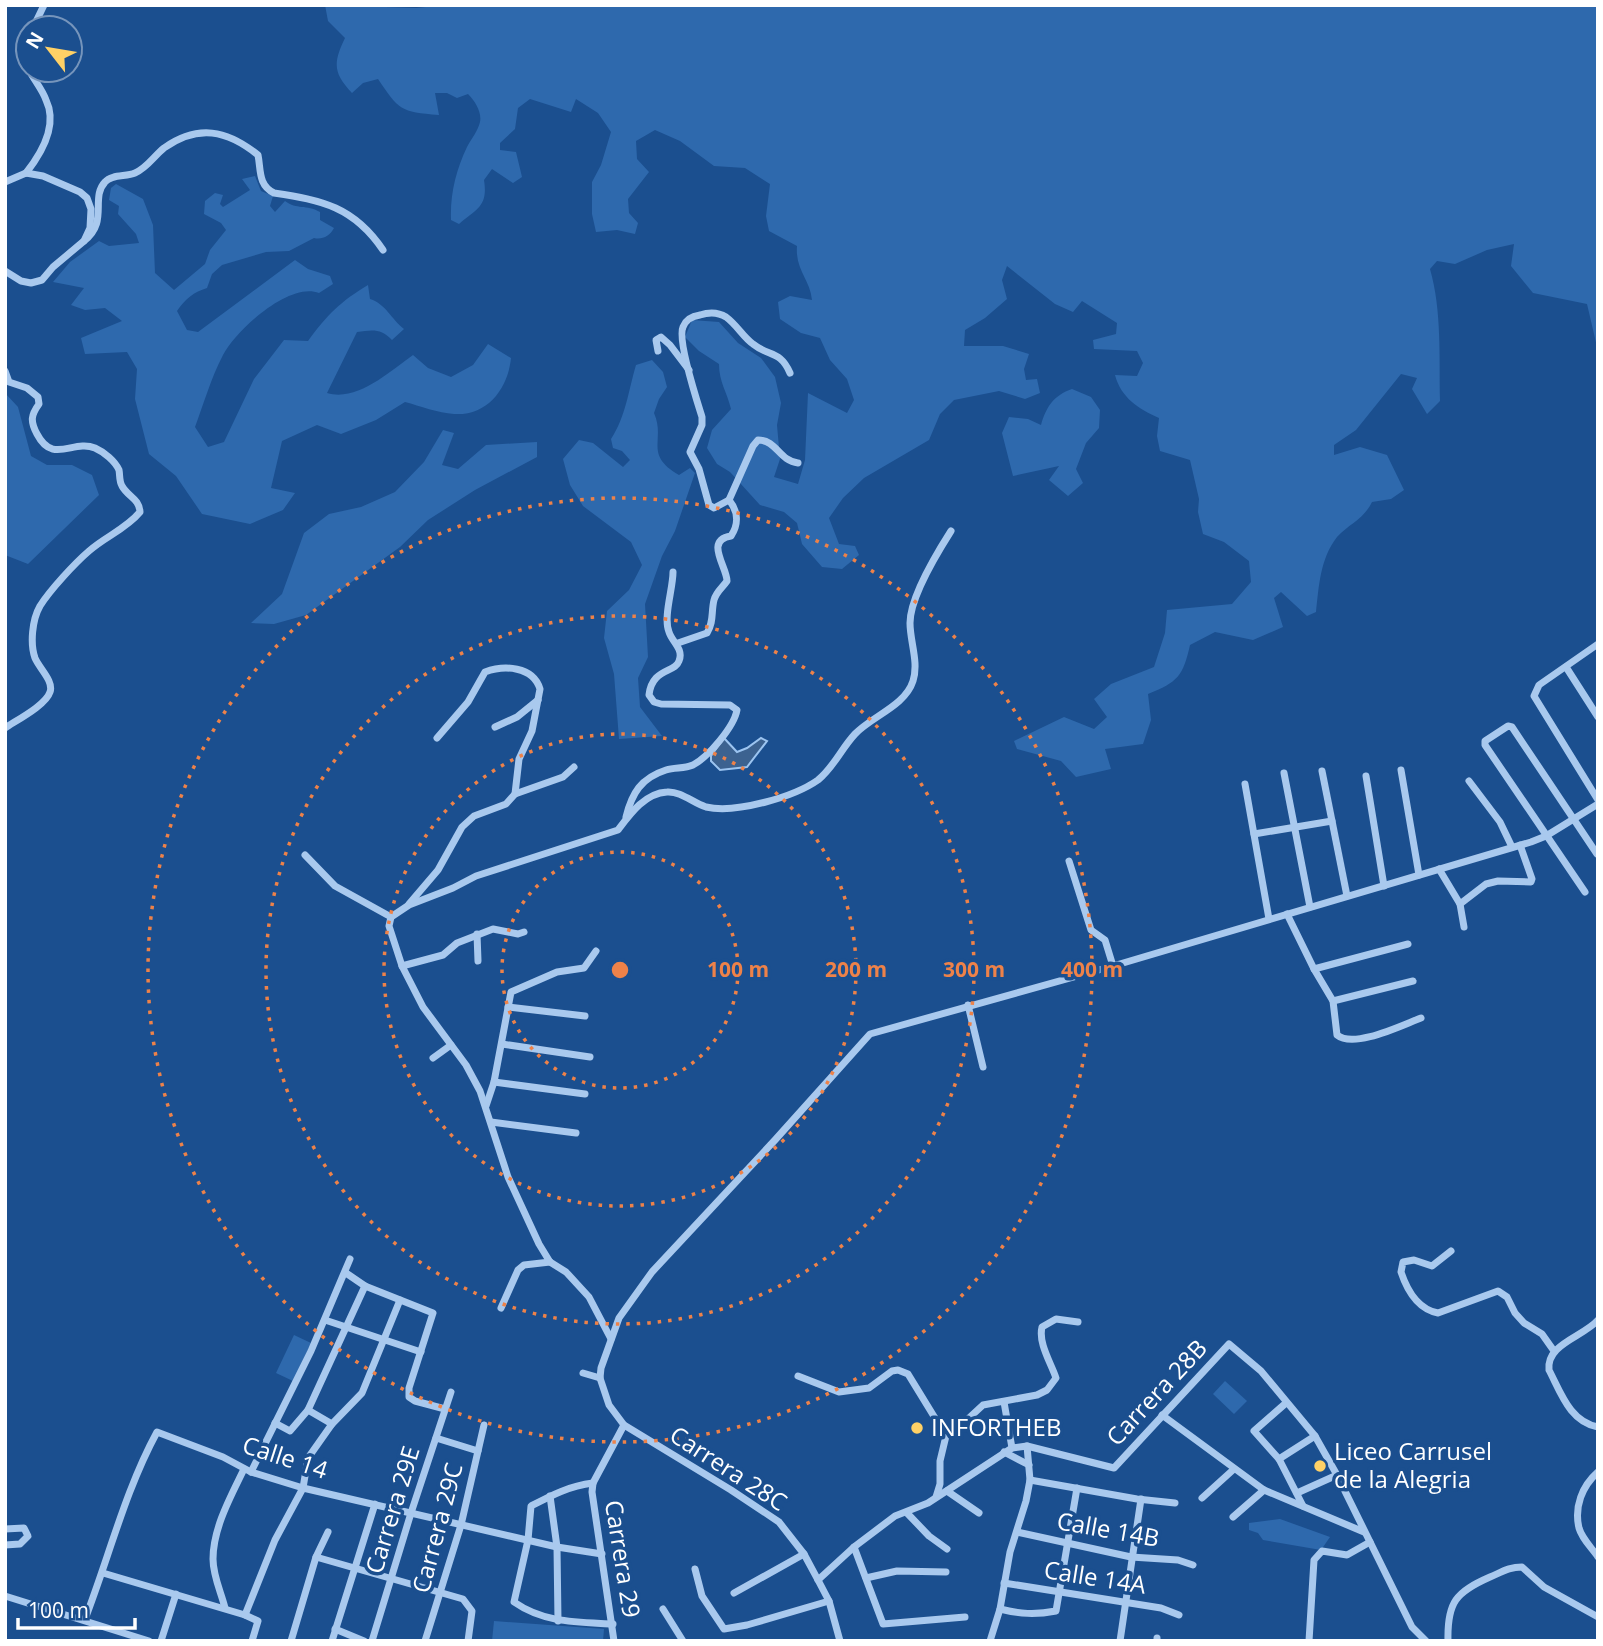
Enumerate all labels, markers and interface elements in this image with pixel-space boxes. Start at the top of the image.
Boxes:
north arrow [14,14,84,84]
text: N [19,27,50,54]
text: 100 m [707,955,769,983]
text: 200 m [825,955,887,983]
text: 300 m [943,955,1005,983]
text: 400 m [1061,955,1123,983]
centre of rings [608,958,632,982]
street label: Carrera 28B [1098,1332,1214,1452]
place label: INFORTHEB [931,1410,1061,1443]
street label: Carrera 28C [664,1418,794,1518]
marker: INFORTHEB [909,1420,925,1436]
street label: Calle 14 [239,1427,333,1486]
place label: Liceo Carrusel de la Alegria [1334,1434,1492,1495]
street label: Carrera 29E [357,1442,427,1577]
marker: Liceo Carrusel de la Alegria [1312,1458,1328,1474]
street label: Carrera 29C [403,1459,470,1596]
street label: Carrera 29 [598,1498,649,1620]
street label: Calle 14B [1055,1503,1162,1554]
street label: Calle 14A [1042,1552,1149,1601]
scale bar [18,1586,135,1630]
text: 100 m [28,1596,89,1624]

